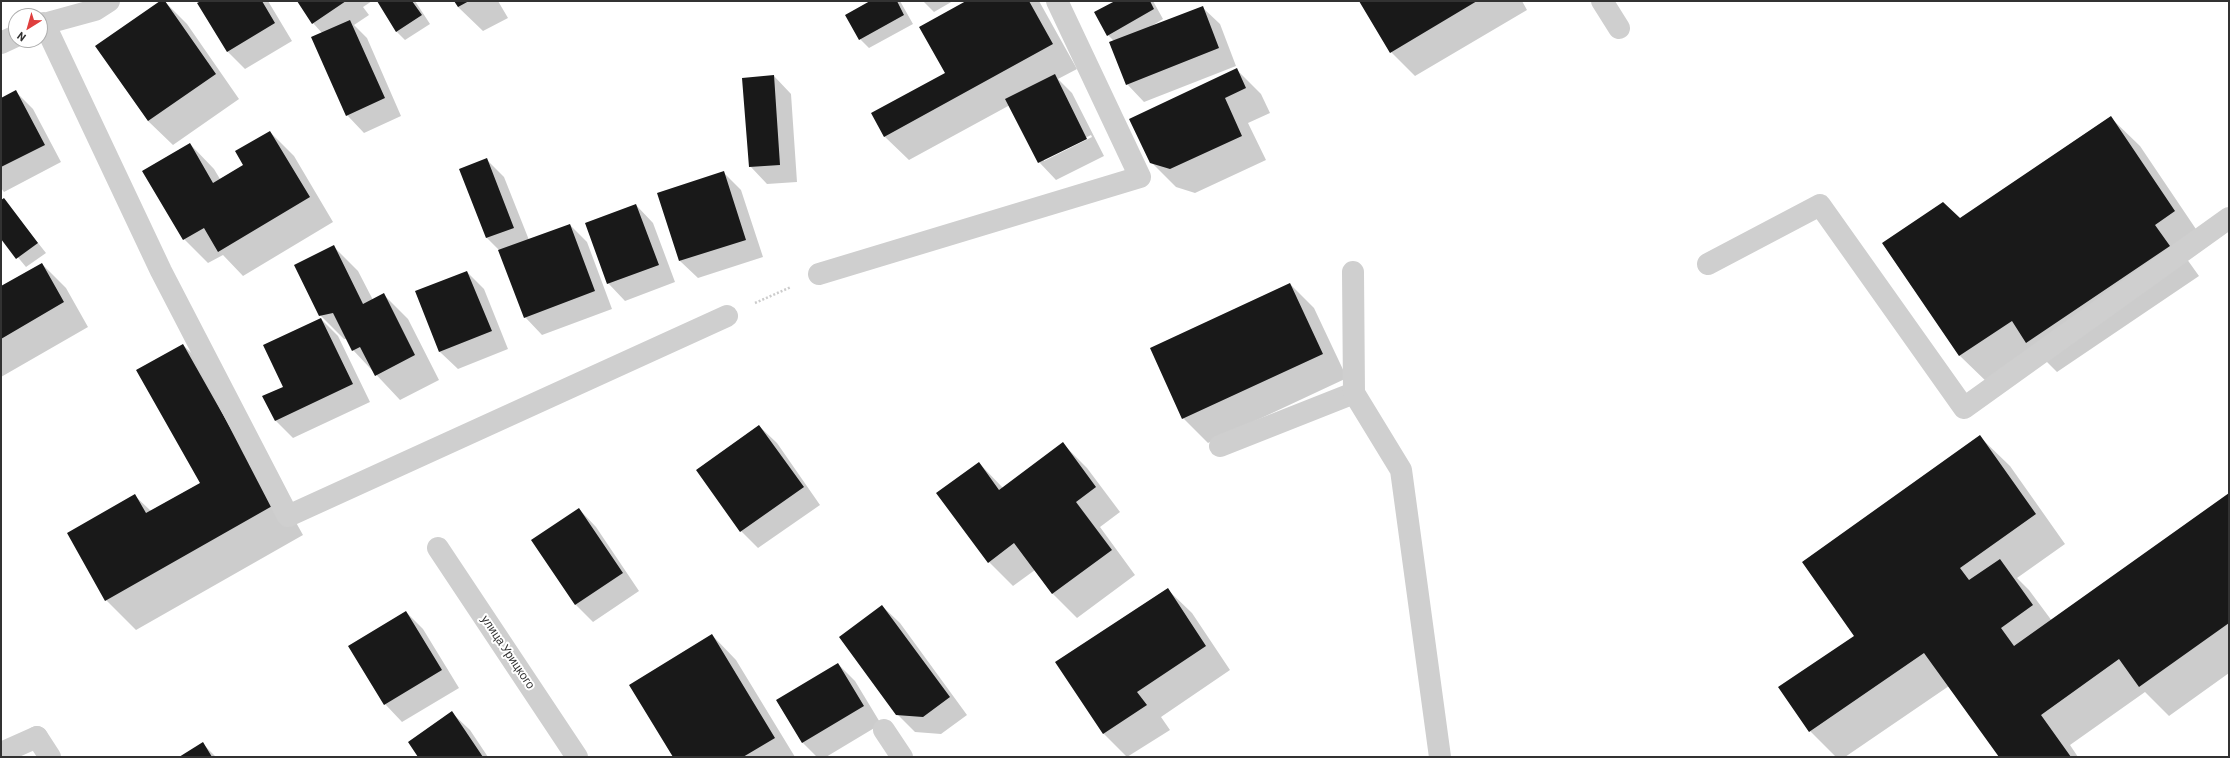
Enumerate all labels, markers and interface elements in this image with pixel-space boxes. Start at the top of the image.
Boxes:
north arrow [8,8,48,48]
text: N [14,30,28,45]
street label: улица Урицкого [478,613,538,691]

